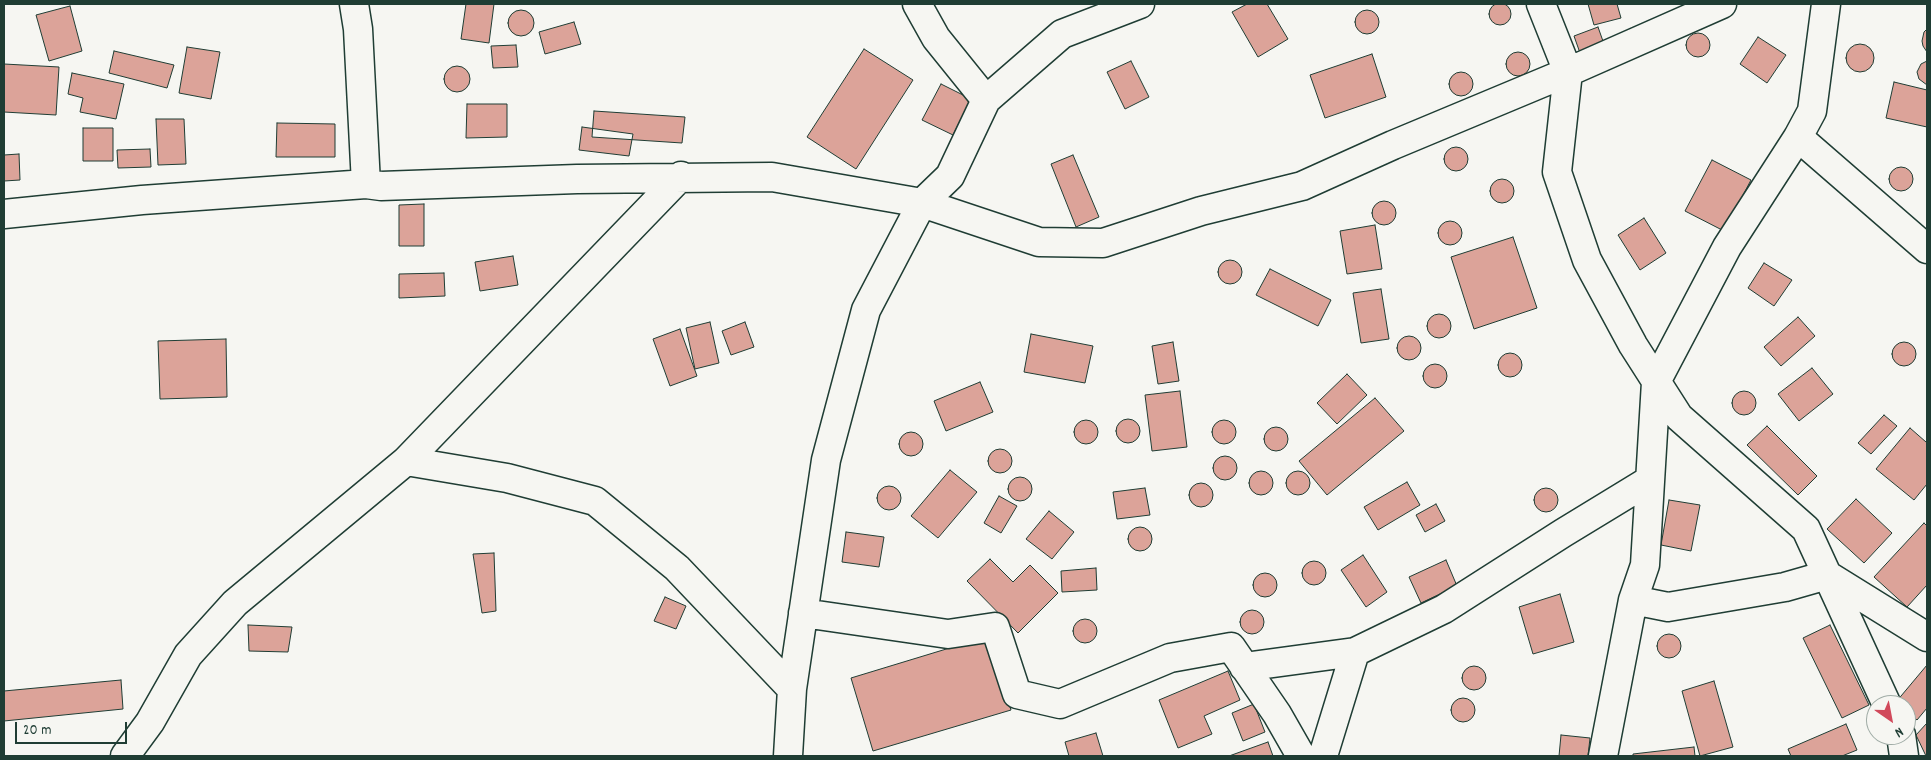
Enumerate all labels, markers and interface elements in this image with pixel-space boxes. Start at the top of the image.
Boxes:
north arrow [1866,695,1916,745]
scale bar [18,712,130,744]
text: 20 m [23,720,51,742]
text: N [1890,721,1907,742]

